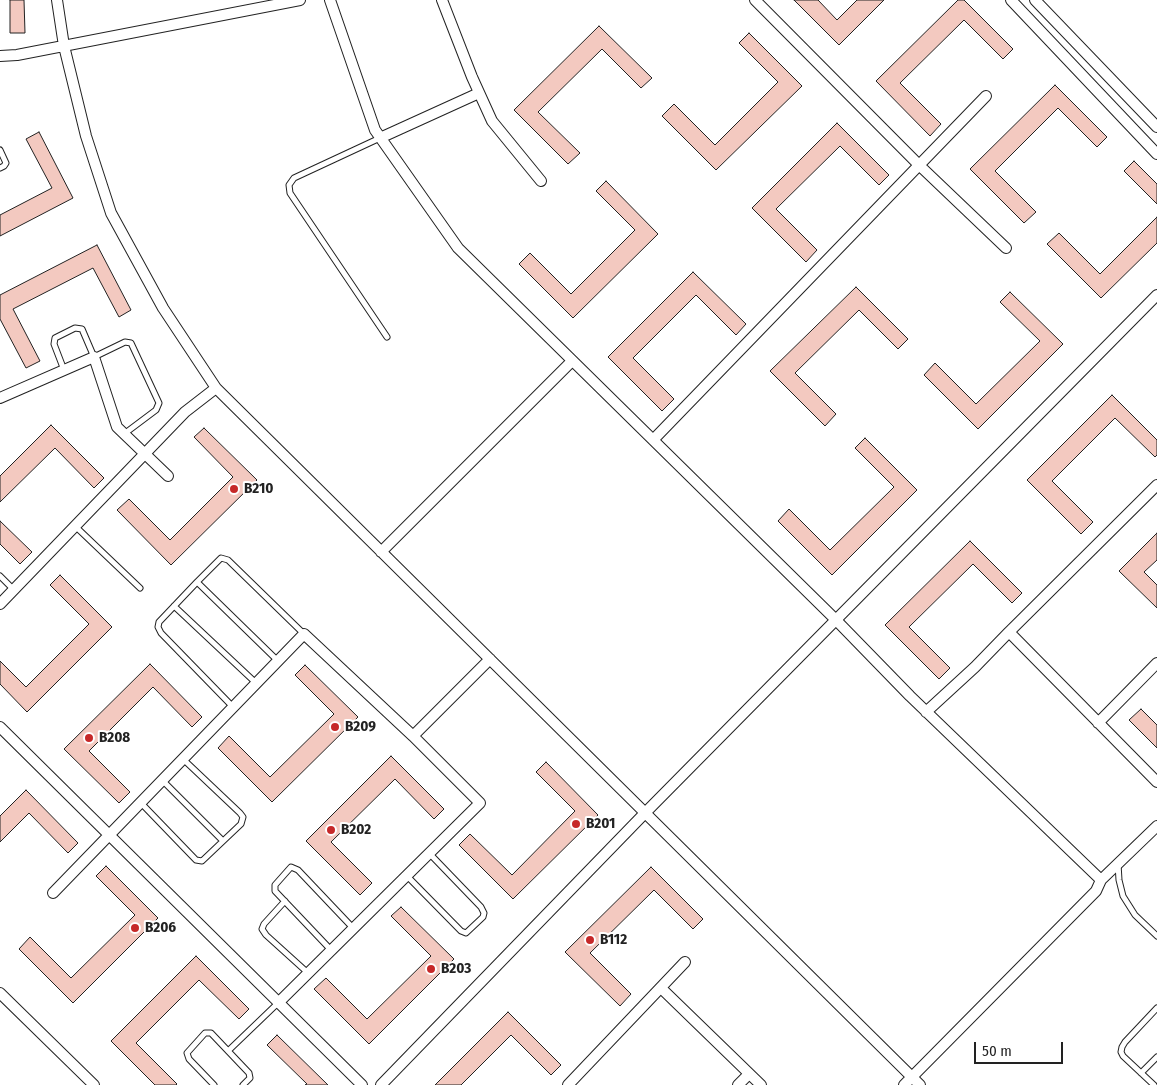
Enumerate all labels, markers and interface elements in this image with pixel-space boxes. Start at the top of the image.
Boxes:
place label: B210 [244,480,273,498]
marker: B210 [228,483,240,495]
place label: B209 [345,718,376,736]
marker: B209 [329,721,341,733]
place label: B208 [99,729,130,747]
marker: B208 [83,732,95,744]
place label: B201 [586,815,615,833]
marker: B201 [570,818,582,830]
place label: B202 [341,821,371,839]
marker: B202 [325,824,337,836]
place label: B206 [145,919,176,937]
marker: B206 [129,922,141,934]
place label: B112 [600,931,627,949]
marker: B112 [584,934,596,946]
place label: B203 [441,960,471,978]
marker: B203 [425,963,437,975]
scale bar [977,1032,1066,1064]
text: 50 m [982,1042,1012,1060]

